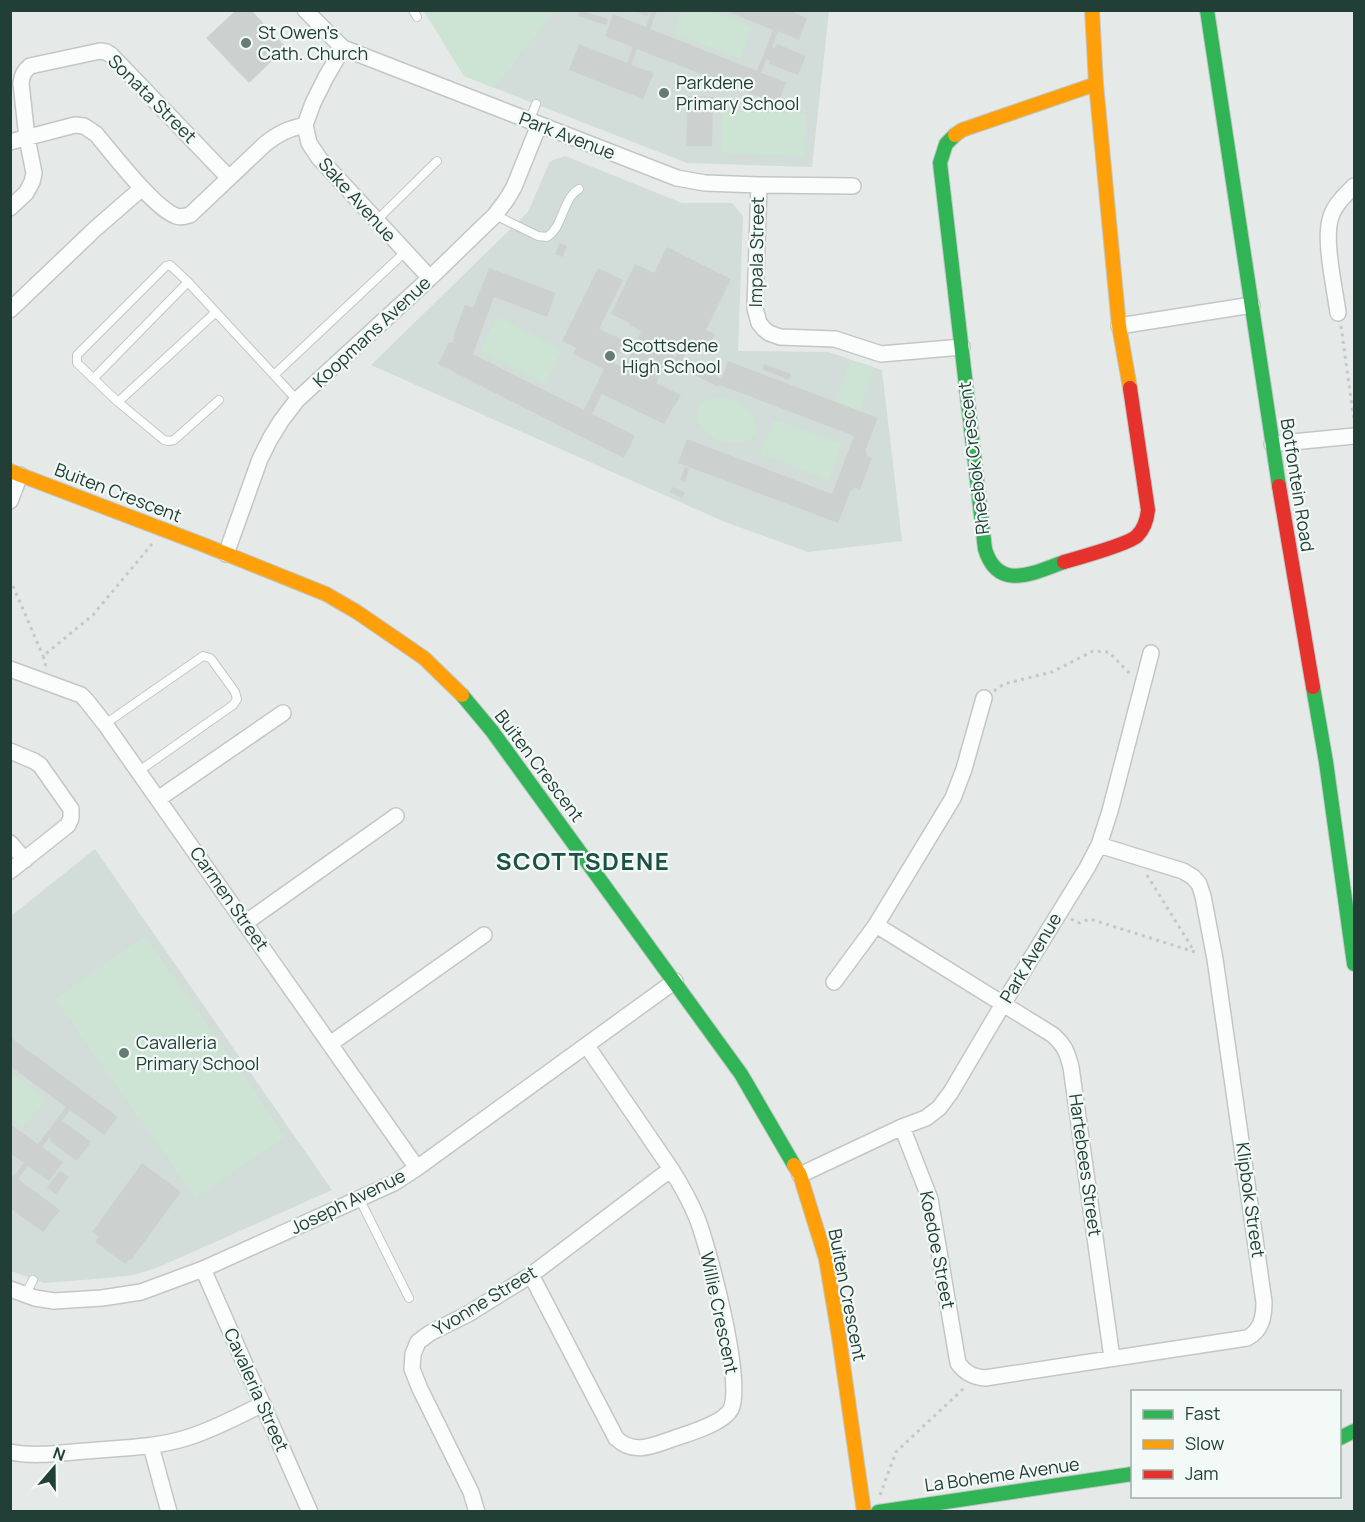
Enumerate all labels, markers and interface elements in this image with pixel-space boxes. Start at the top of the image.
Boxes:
place label: St Owen's Cath. Church [258,20,368,65]
marker: St Owen's Cath. Church [239,36,253,50]
street label: Sonata Street [103,49,202,148]
place label: Parkdene Primary School [676,70,800,115]
marker: Parkdene Primary School [657,86,671,100]
street label: Park Avenue [516,106,619,164]
street label: Sake Avenue [313,152,402,247]
street label: Impala Street [743,196,769,308]
street label: Koopmans Avenue [307,270,435,392]
place label: Scottsdene High School [622,333,721,378]
marker: Scottsdene High School [603,349,617,363]
street label: Rheebok Crescent [952,380,994,536]
street label: Botfontein Road [1276,416,1320,553]
street label: Buiten Crescent [51,457,185,527]
street label: Buiten Crescent [490,705,590,826]
street label: Carmen Street [185,842,275,955]
district label: SCOTTSDENE [496,844,670,877]
street label: Park Avenue [994,908,1066,1007]
place label: Cavalleria Primary School [136,1030,260,1075]
marker: Cavalleria Primary School [117,1046,131,1060]
street label: Hartebees Street [1064,1092,1108,1238]
street label: Klipbok Street [1231,1141,1271,1259]
street label: Joseph Avenue [286,1163,409,1239]
street label: Koedoe Street [915,1189,961,1311]
street label: Buiten Crescent [823,1227,873,1363]
street label: Willie Crescent [695,1249,745,1376]
street label: Yvonne Street [428,1260,541,1341]
street label: Cavaleria Street [219,1324,295,1455]
legend [1131,1390,1341,1498]
text: Fast [1185,1401,1220,1425]
text: Slow [1185,1431,1225,1455]
north arrow [24,1438,84,1498]
text: N [50,1442,68,1466]
street label: La Boheme Avenue [923,1451,1081,1497]
text: Jam [1185,1461,1219,1485]

